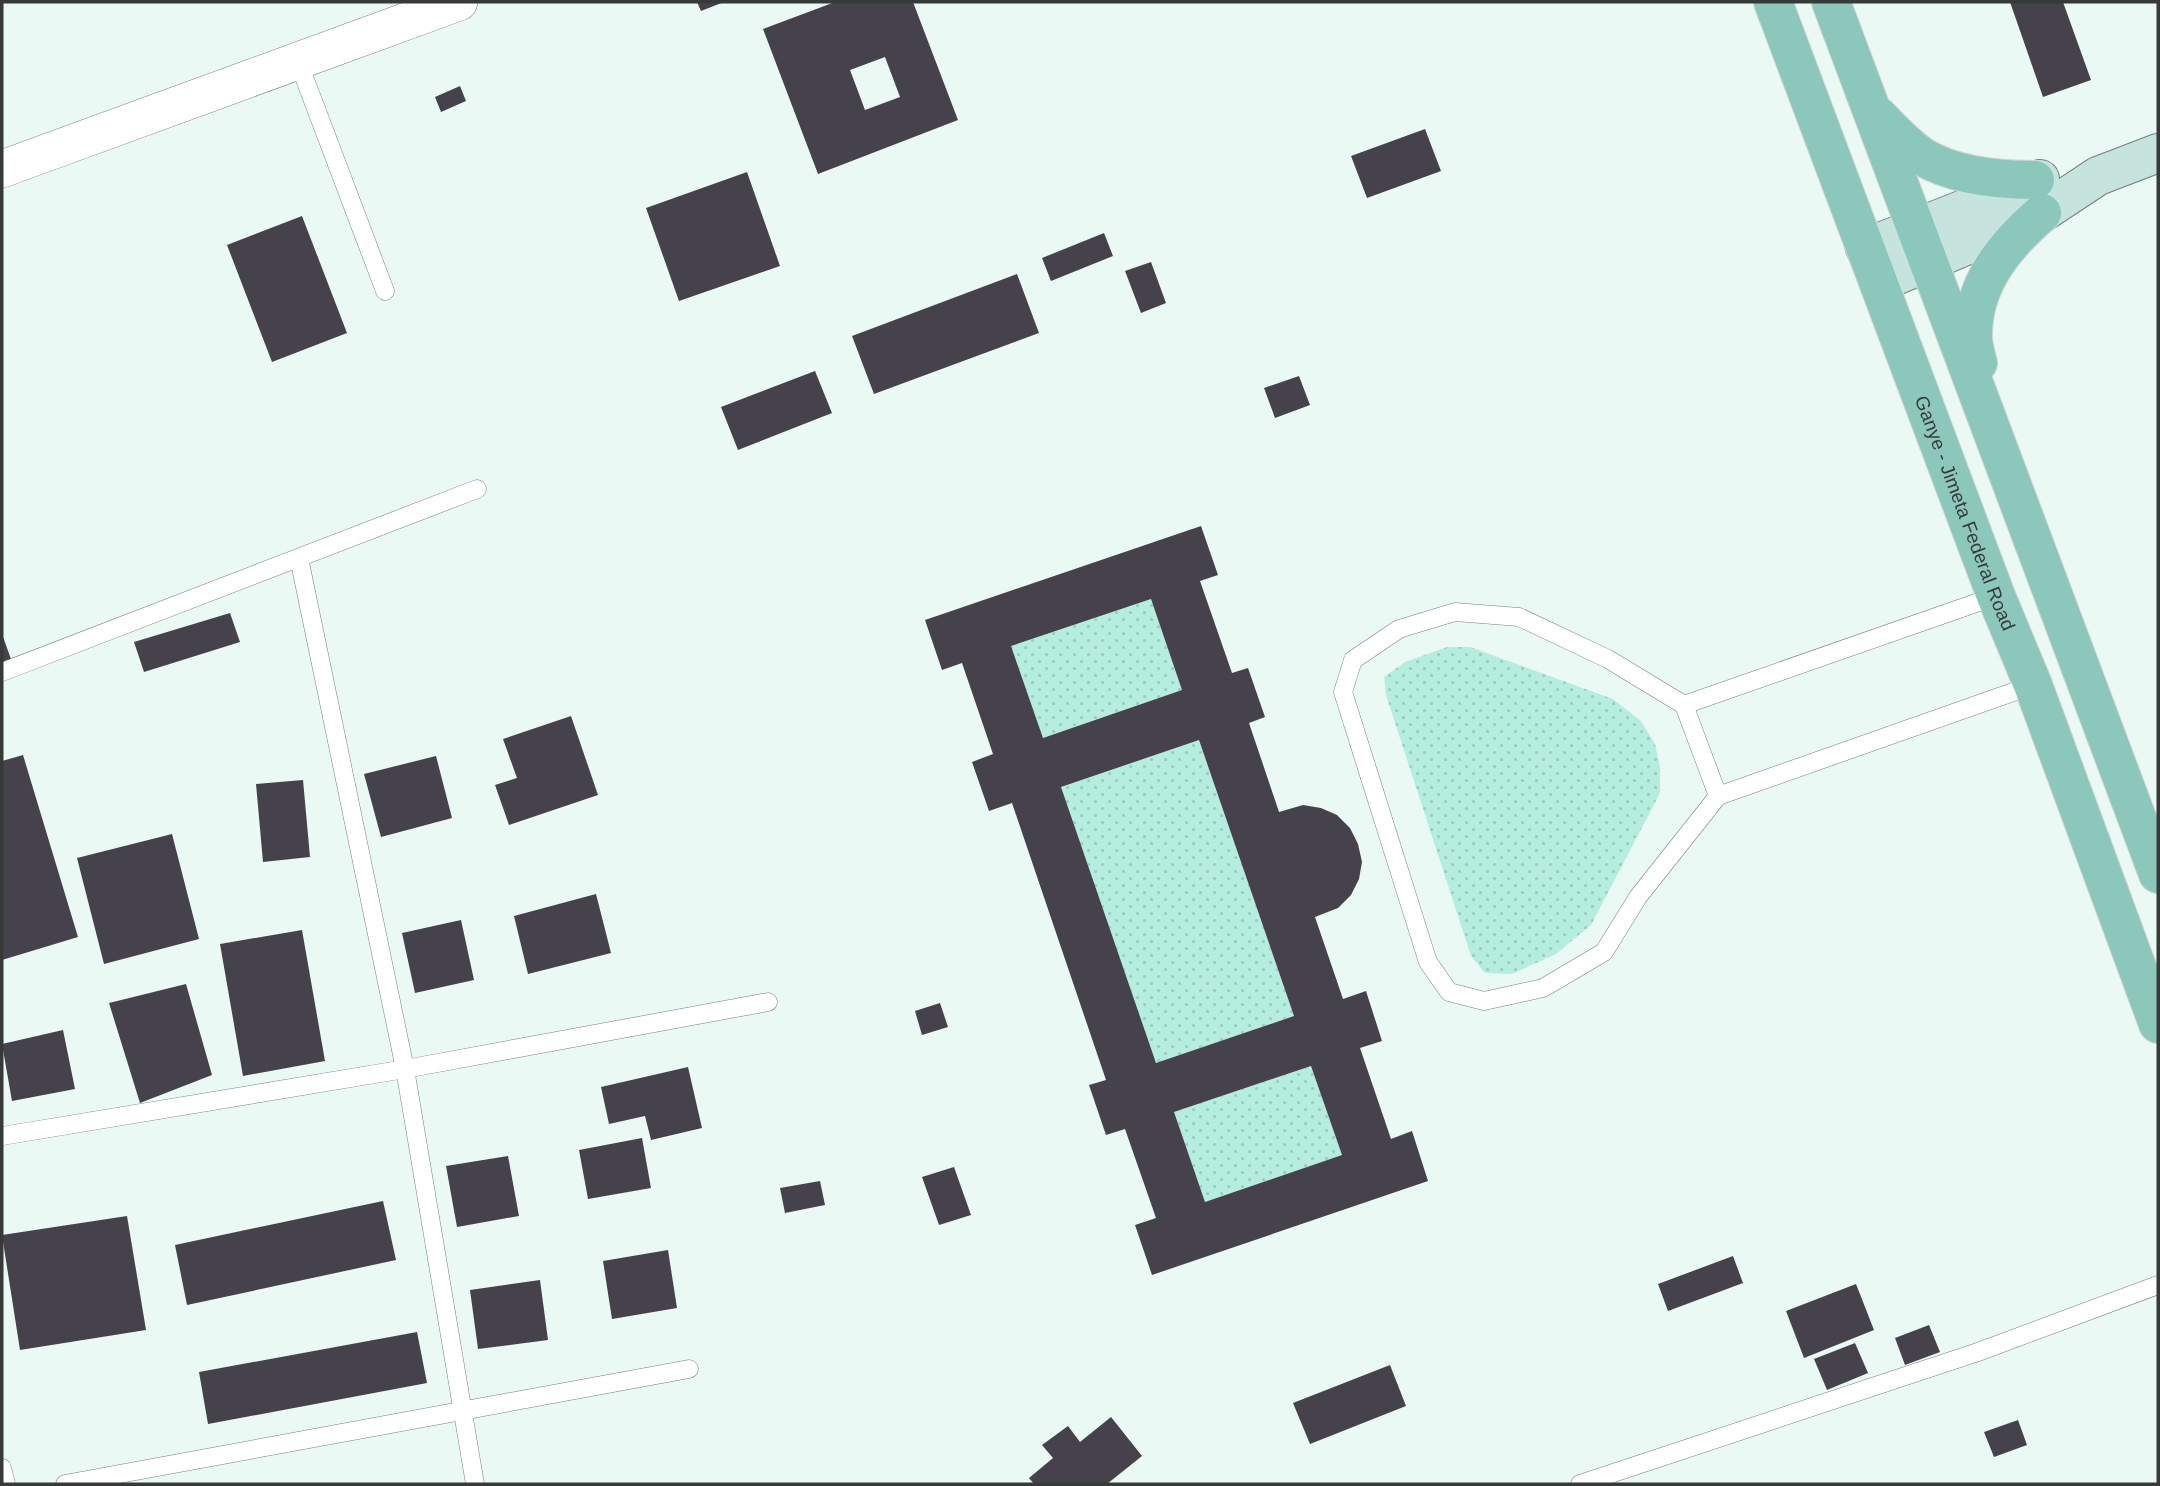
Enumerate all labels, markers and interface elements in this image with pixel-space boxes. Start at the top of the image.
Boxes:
street label: Ganye - Jimeta Federal Road [1911,393,2020,633]

